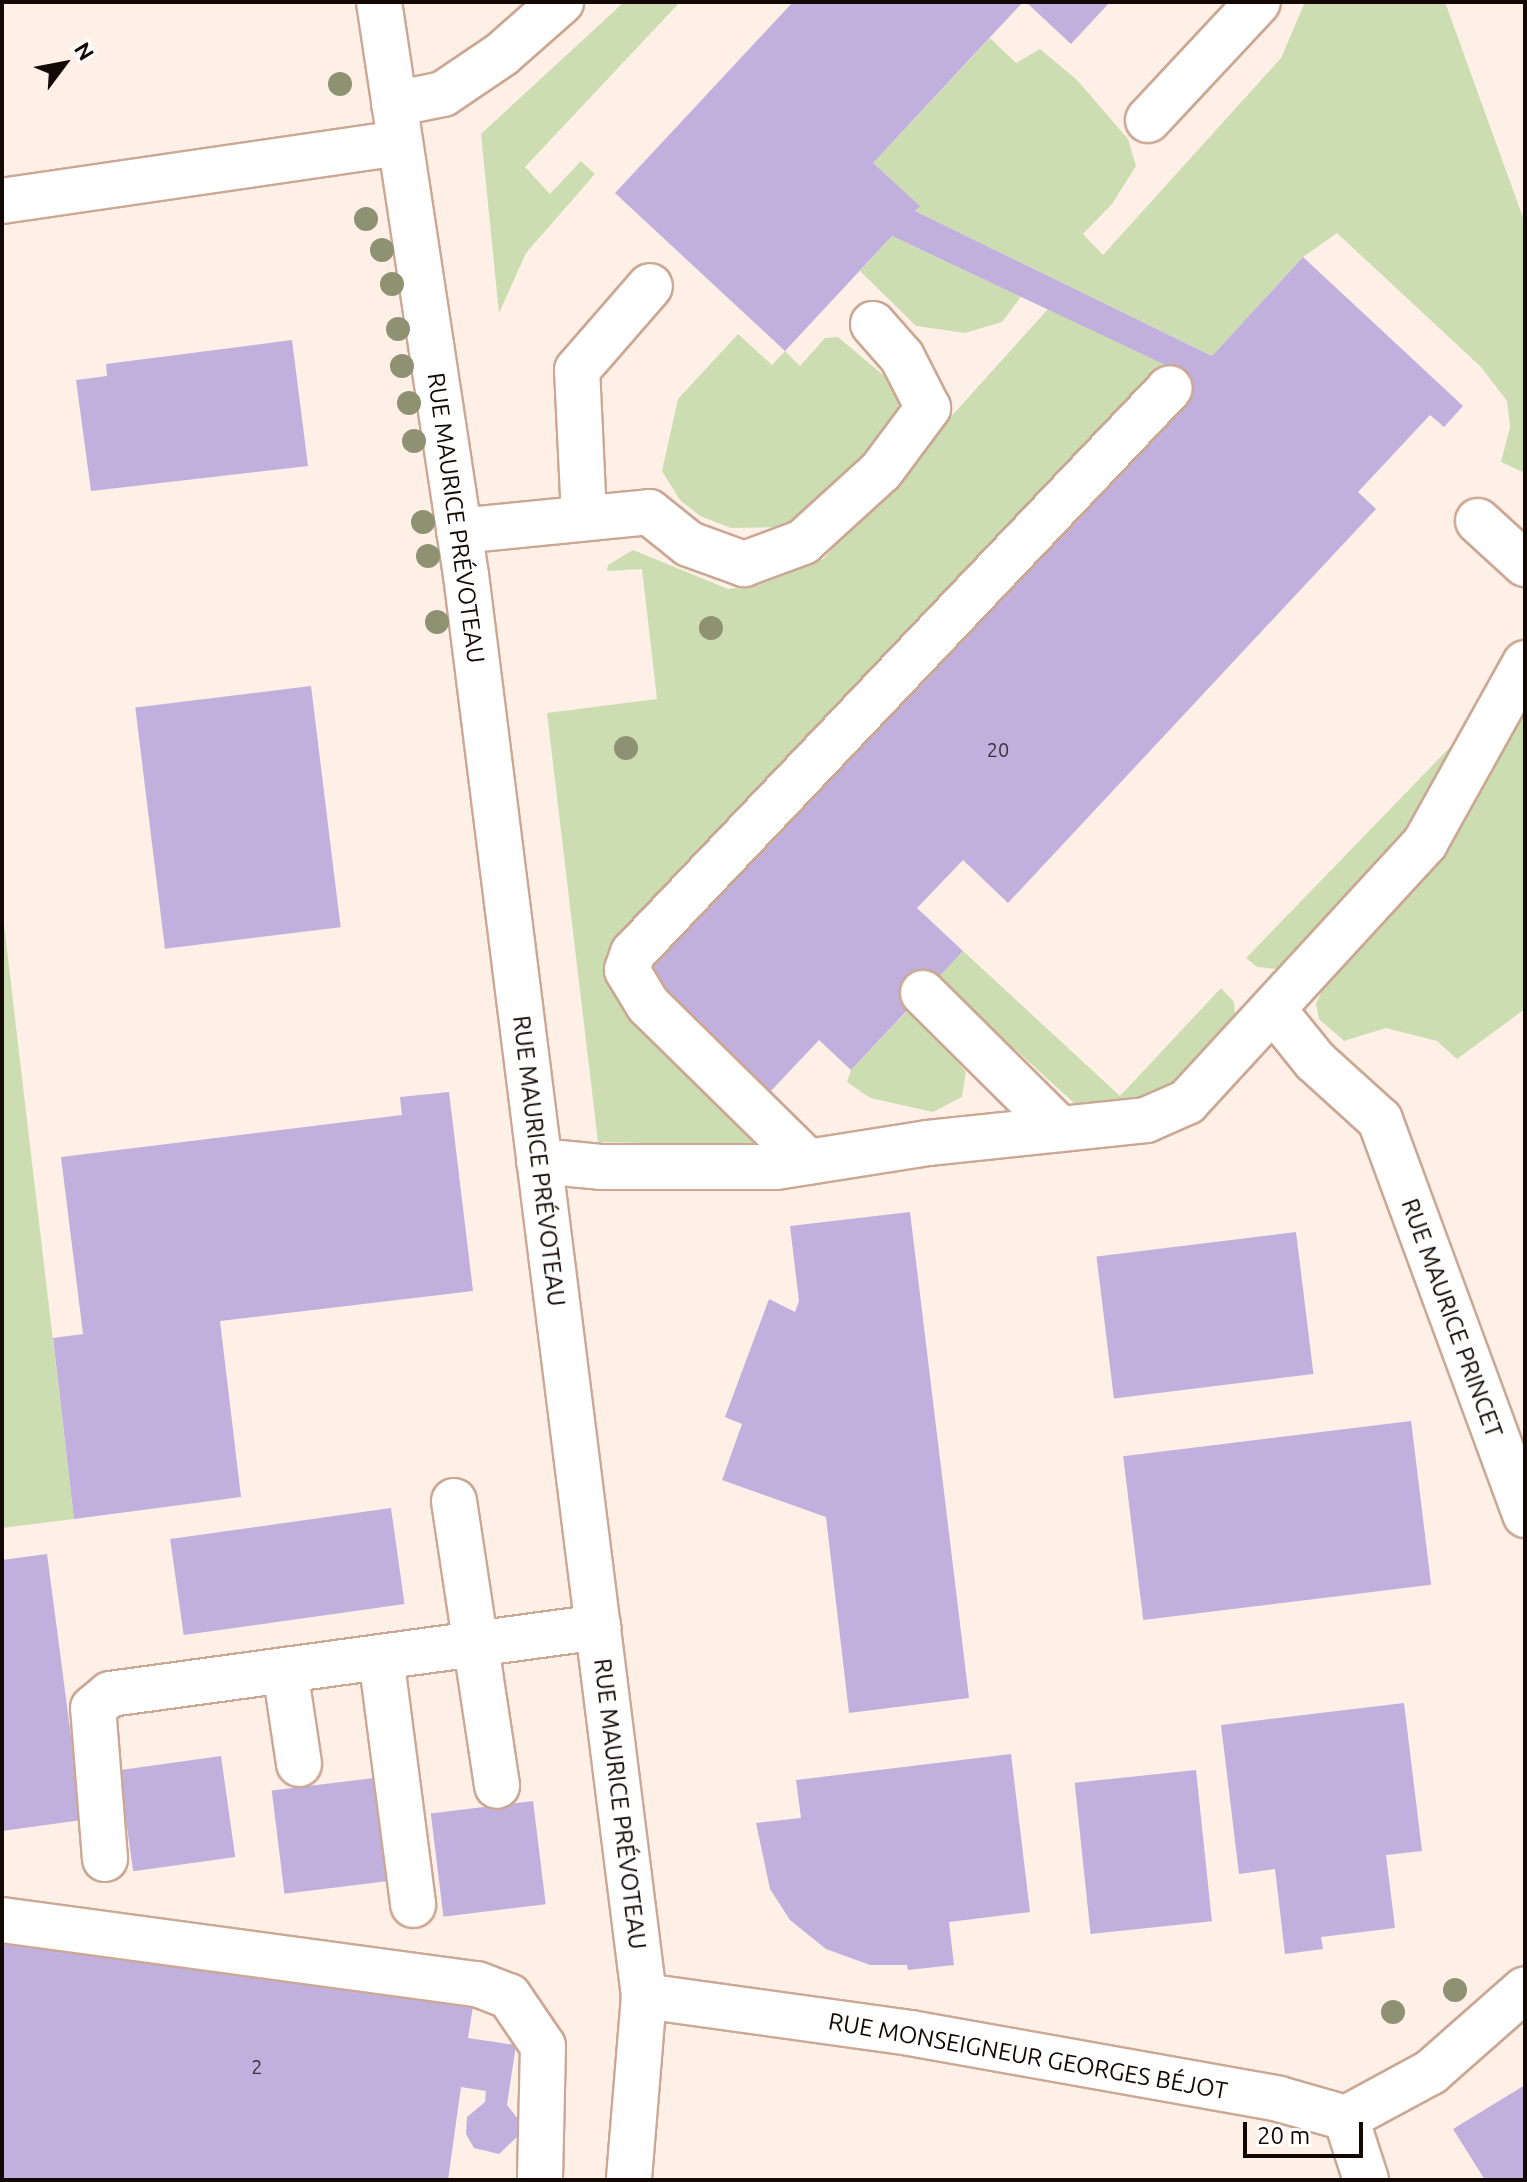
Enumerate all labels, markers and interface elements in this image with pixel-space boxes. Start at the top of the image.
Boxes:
north arrow [24,24,104,104]
text: N [70,37,100,65]
street label: RUE MAURICE PRÉVOTEAU [421,371,491,665]
house number: 20 [987,737,1009,761]
street label: RUE MAURICE PRÉVOTEAU [507,1014,571,1308]
street label: RUE MAURICE PRINCET [1395,1195,1509,1441]
street label: RUE MAURICE PRÉVOTEAU [588,1657,652,1951]
street label: RUE MONSEIGNEUR GEORGES BÉJOT [826,2007,1230,2105]
house number: 2 [251,2054,263,2078]
scale bar [1247,2106,1367,2156]
text: 20 m [1257,2122,1310,2149]

